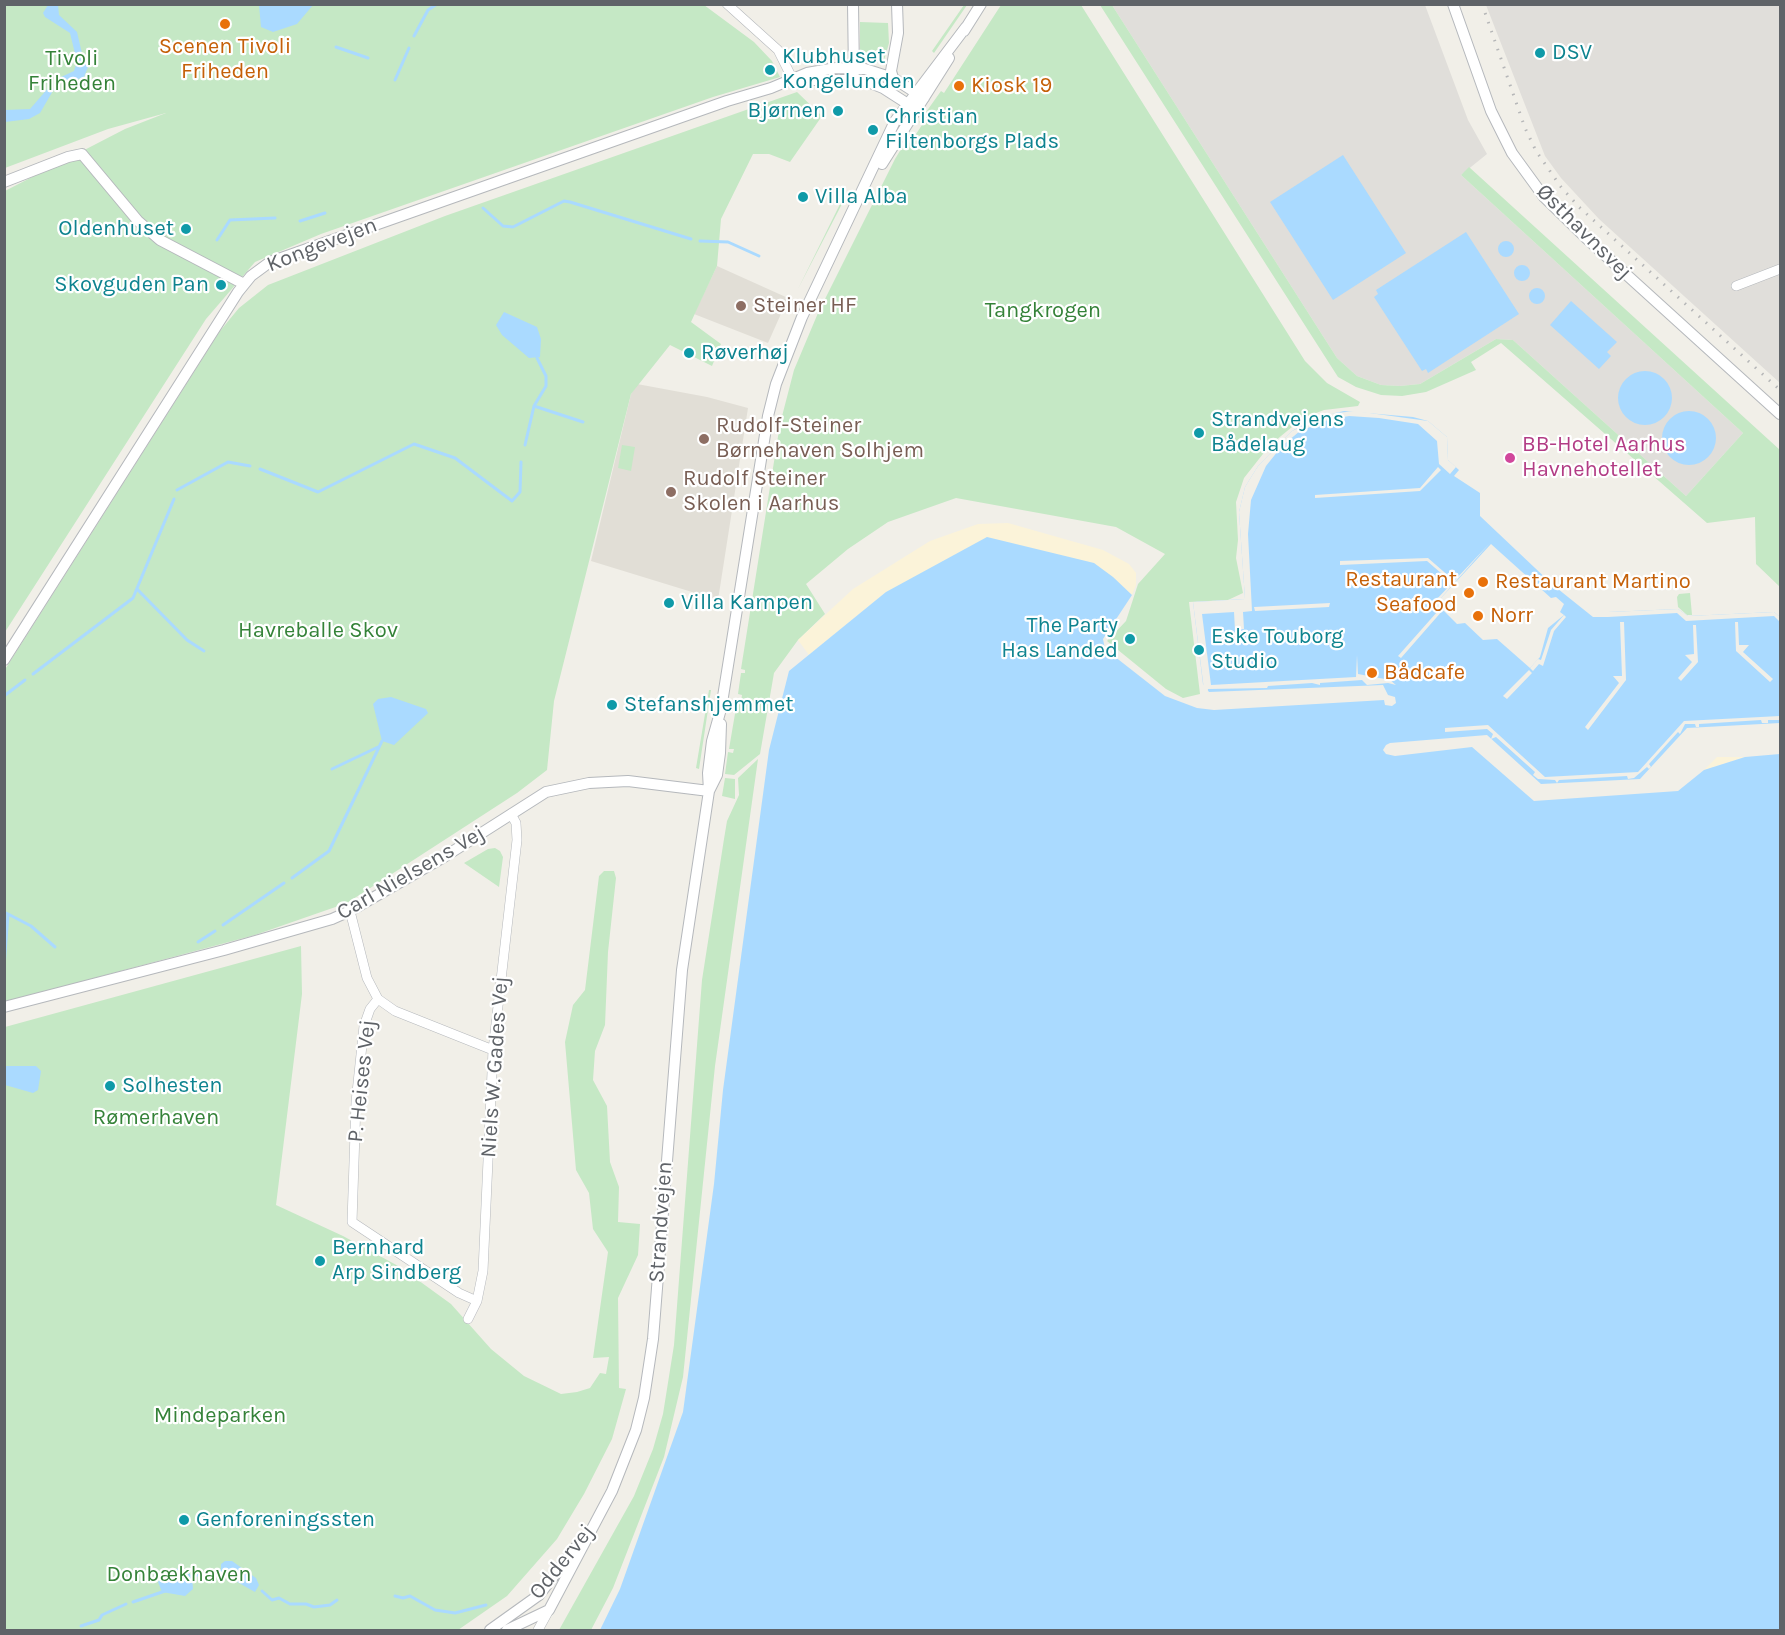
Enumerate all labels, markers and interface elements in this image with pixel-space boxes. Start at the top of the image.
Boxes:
marker: Scenen Tivoli Friheden [218,17,232,31]
place label: Scenen Tivoli Friheden [159,34,291,86]
place label: DSV [1552,40,1592,66]
place label: Klubhuset Kongelunden [782,44,915,96]
park label: Tivoli Friheden [28,46,116,98]
marker: DSV [1533,46,1547,60]
marker: Klubhuset Kongelunden [763,63,777,77]
place label: Kiosk 19 [971,73,1052,99]
marker: Kiosk 19 [952,79,966,93]
place label: Bjørnen [748,98,826,124]
marker: Bjørnen [831,104,845,118]
place label: Christian Filtenborgs Plads [885,104,1059,156]
marker: Christian Filtenborgs Plads [866,123,880,137]
street label: Østhavnsvej [1531,179,1637,285]
place label: Villa Alba [815,184,908,210]
marker: Villa Alba [796,190,810,204]
street label: Kongevejen [263,212,381,278]
place label: Oldenhuset [58,216,174,242]
marker: Oldenhuset [179,222,193,236]
place label: Skovguden Pan [54,272,209,298]
marker: Skovguden Pan [214,278,228,292]
place label: Steiner HF [753,293,856,319]
park label: Tangkrogen [985,298,1101,324]
marker: Steiner HF [734,299,748,313]
place label: Røverhøj [701,340,789,366]
marker: Røverhøj [682,346,696,360]
place label: Strandvejens Bådelaug [1211,407,1344,458]
place label: Rudolf-Steiner Børnehaven Solhjem [716,413,924,464]
marker: Strandvejens Bådelaug [1192,426,1206,440]
marker: Rudolf-Steiner Børnehaven Solhjem [697,432,711,446]
place label: BB-Hotel Aarhus Havnehotellet [1522,432,1686,484]
marker: BB-Hotel Aarhus Havnehotellet [1503,451,1517,465]
place label: Rudolf Steiner Skolen i Aarhus [683,466,839,518]
marker: Rudolf Steiner Skolen i Aarhus [664,485,678,499]
place label: Restaurant Seafood [1345,567,1457,618]
place label: Restaurant Martino [1495,569,1691,595]
marker: Restaurant Martino [1476,575,1490,589]
marker: Restaurant Seafood [1462,586,1476,600]
place label: Villa Kampen [681,590,813,616]
marker: Villa Kampen [662,596,676,610]
place label: Norr [1490,603,1533,629]
marker: Norr [1471,609,1485,623]
place label: The Party Has Landed [1001,613,1118,664]
park label: Havreballe Skov [238,618,398,644]
place label: Eske Touborg Studio [1211,624,1344,676]
marker: The Party Has Landed [1123,632,1137,646]
marker: Eske Touborg Studio [1192,643,1206,657]
place label: Bådcafe [1384,660,1465,686]
marker: Bådcafe [1365,666,1379,680]
place label: Stefanshjemmet [624,692,794,718]
marker: Stefanshjemmet [605,698,619,712]
street label: Carl Nielsens Vej [332,820,490,926]
street label: Niels W. Gades Vej [475,975,515,1159]
street label: P. Heises Vej [342,1018,382,1144]
place label: Solhesten [122,1073,222,1099]
marker: Solhesten [103,1079,117,1093]
park label: Rømerhaven [93,1105,219,1131]
street label: Strandvejen [644,1160,678,1284]
place label: Bernhard Arp Sindberg [332,1235,461,1286]
marker: Bernhard Arp Sindberg [313,1254,327,1268]
park label: Mindeparken [154,1403,286,1429]
place label: Genforeningssten [196,1507,375,1533]
marker: Genforeningssten [177,1513,191,1527]
street label: Oddervej [524,1519,600,1605]
park label: Donbækhaven [107,1562,251,1588]

